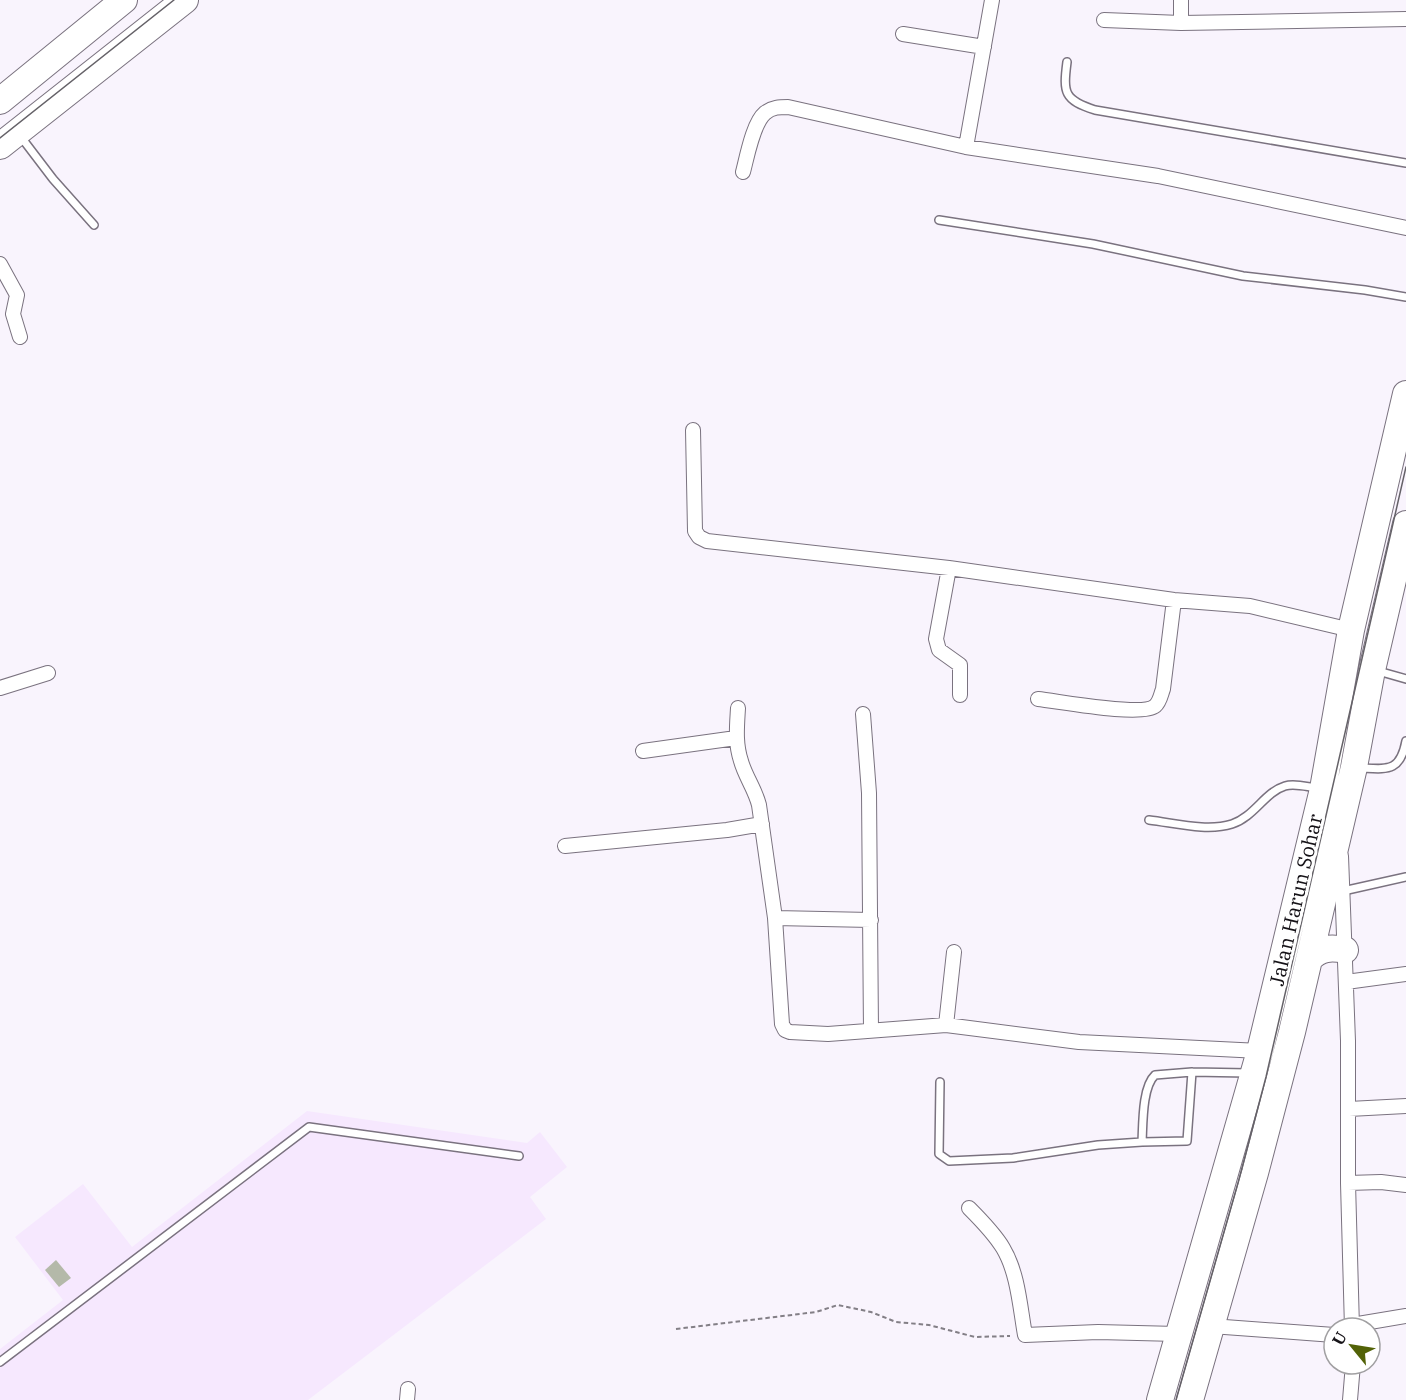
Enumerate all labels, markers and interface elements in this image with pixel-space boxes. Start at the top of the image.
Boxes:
street label: Jalan Harun Sohar [1263,811,1328,988]
north arrow [1322,1316,1382,1376]
text: U [1327,1328,1351,1349]

